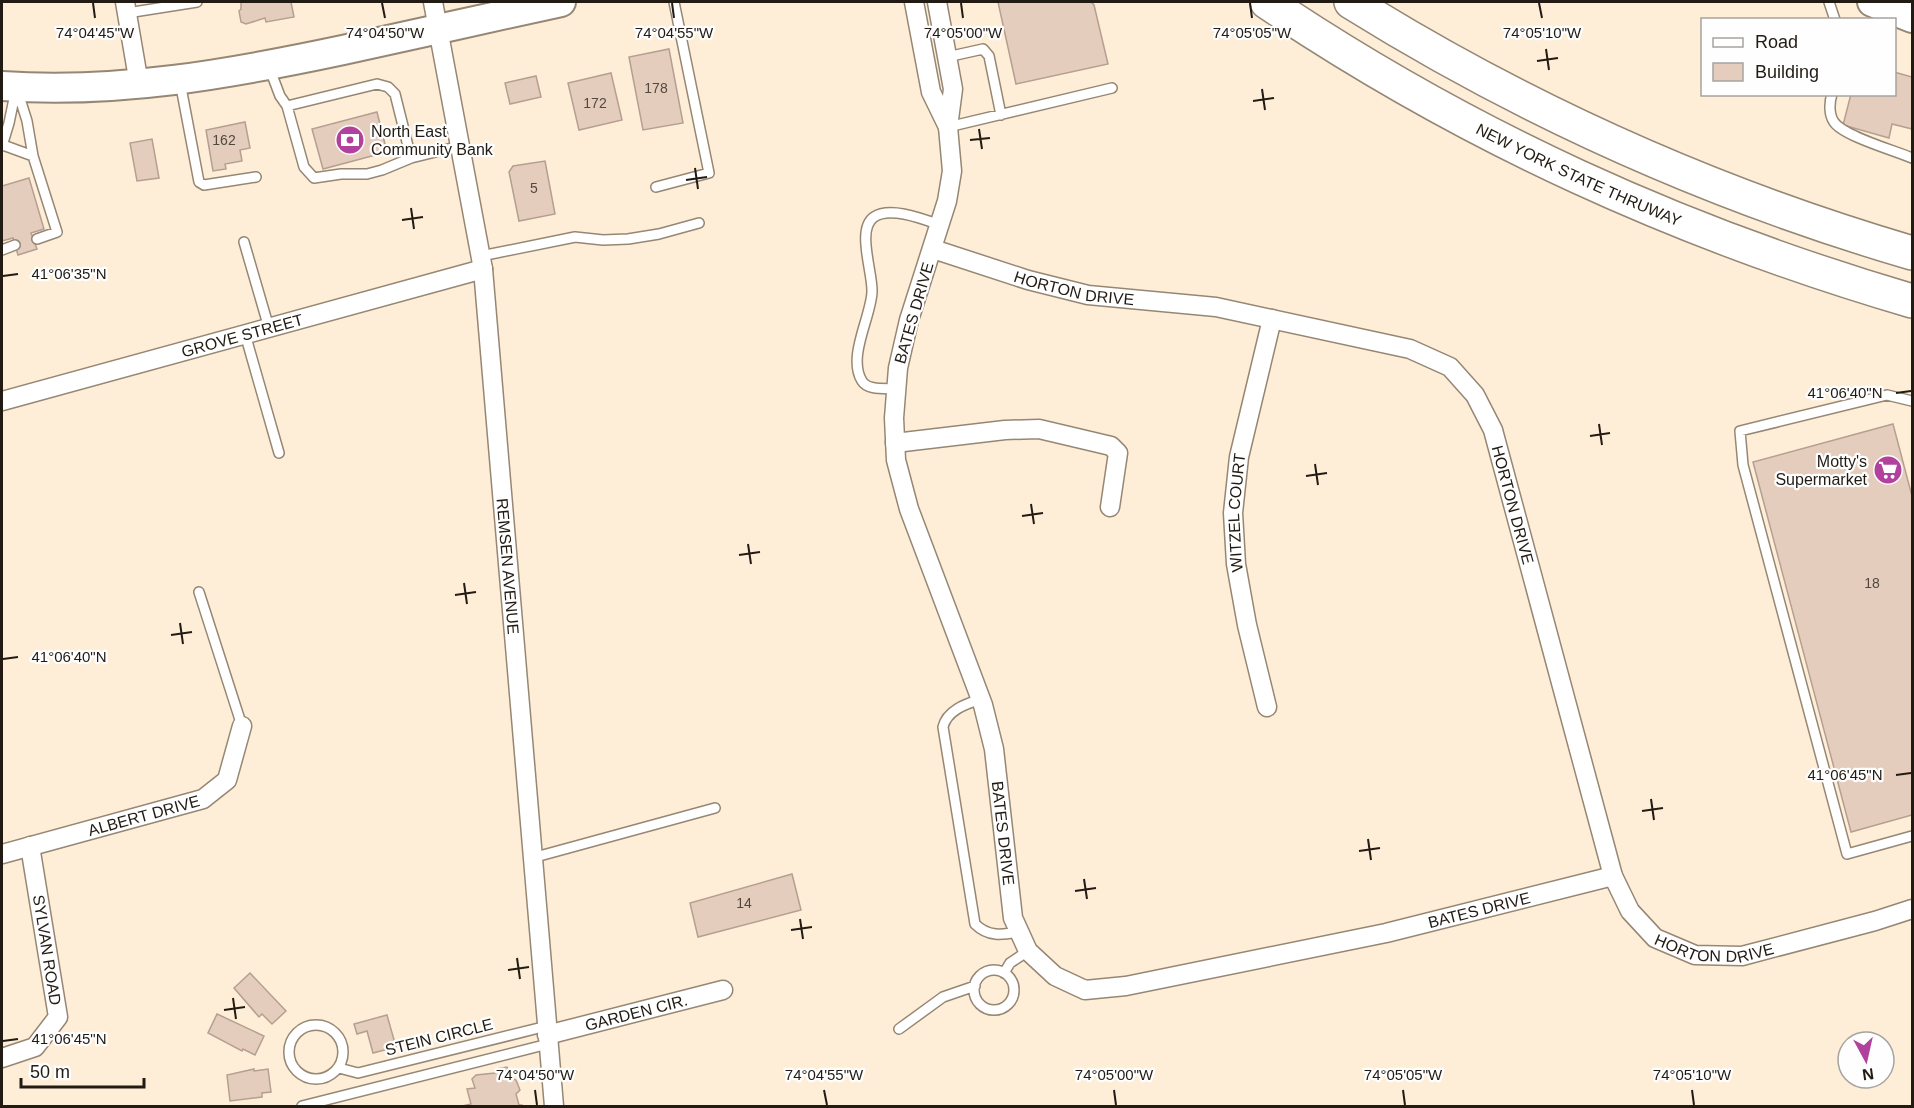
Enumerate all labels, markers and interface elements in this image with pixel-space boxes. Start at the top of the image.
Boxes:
legend [1701,18,1896,96]
text: 74°04'45"W [56,24,135,41]
text: 74°04'50"W [346,24,425,41]
text: 74°04'55"W [635,24,714,41]
text: 74°05'00"W [924,24,1003,41]
text: 74°05'05"W [1213,24,1292,41]
text: 74°05'10"W [1503,24,1582,41]
text: Road [1755,32,1798,52]
text: Building [1755,62,1819,82]
house number: 178 [644,80,668,96]
house number: 172 [583,95,607,111]
street label: NEW YORK STATE THRUWAY [1474,120,1684,229]
place label: North East Community Bank [371,123,494,158]
bank icon: North East Community Bank [334,124,366,156]
house number: 162 [212,132,236,148]
house number: 5 [530,180,538,196]
street label: BATES DRIVE [891,260,937,366]
text: 41°06'35"N [31,265,107,282]
street label: HORTON DRIVE [1012,268,1135,308]
street label: GROVE STREET [179,310,305,360]
text: 41°06'40"N [1807,384,1883,401]
street label: HORTON DRIVE [1489,444,1537,566]
street label: WITZEL COURT [1224,452,1248,573]
place label: Motty's Supermarket [1775,453,1868,488]
supermarket icon: Motty's Supermarket [1872,454,1904,486]
street label: REMSEN AVENUE [494,497,522,635]
house number: 18 [1864,575,1880,591]
text: 41°06'40"N [31,648,107,665]
text: 41°06'45"N [1807,766,1883,783]
street label: BATES DRIVE [989,780,1018,886]
street label: ALBERT DRIVE [86,792,202,839]
street label: BATES DRIVE [1426,889,1532,931]
street label: SYLVAN ROAD [30,894,64,1006]
house number: 14 [736,895,752,911]
street label: HORTON DRIVE [1652,930,1776,965]
street label: GARDEN CIR. [583,991,689,1033]
street label: STEIN CIRCLE [383,1015,495,1059]
text: 41°06'45"N [31,1030,107,1047]
north arrow [1836,1030,1896,1090]
scale bar [21,1051,144,1089]
text: 50 m [30,1062,70,1082]
text: N [1861,1065,1875,1084]
text: 74°04'50"W [496,1066,575,1083]
text: 74°04'55"W [785,1066,864,1083]
text: 74°05'00"W [1075,1066,1154,1083]
text: 74°05'05"W [1364,1066,1443,1083]
text: 74°05'10"W [1653,1066,1732,1083]

